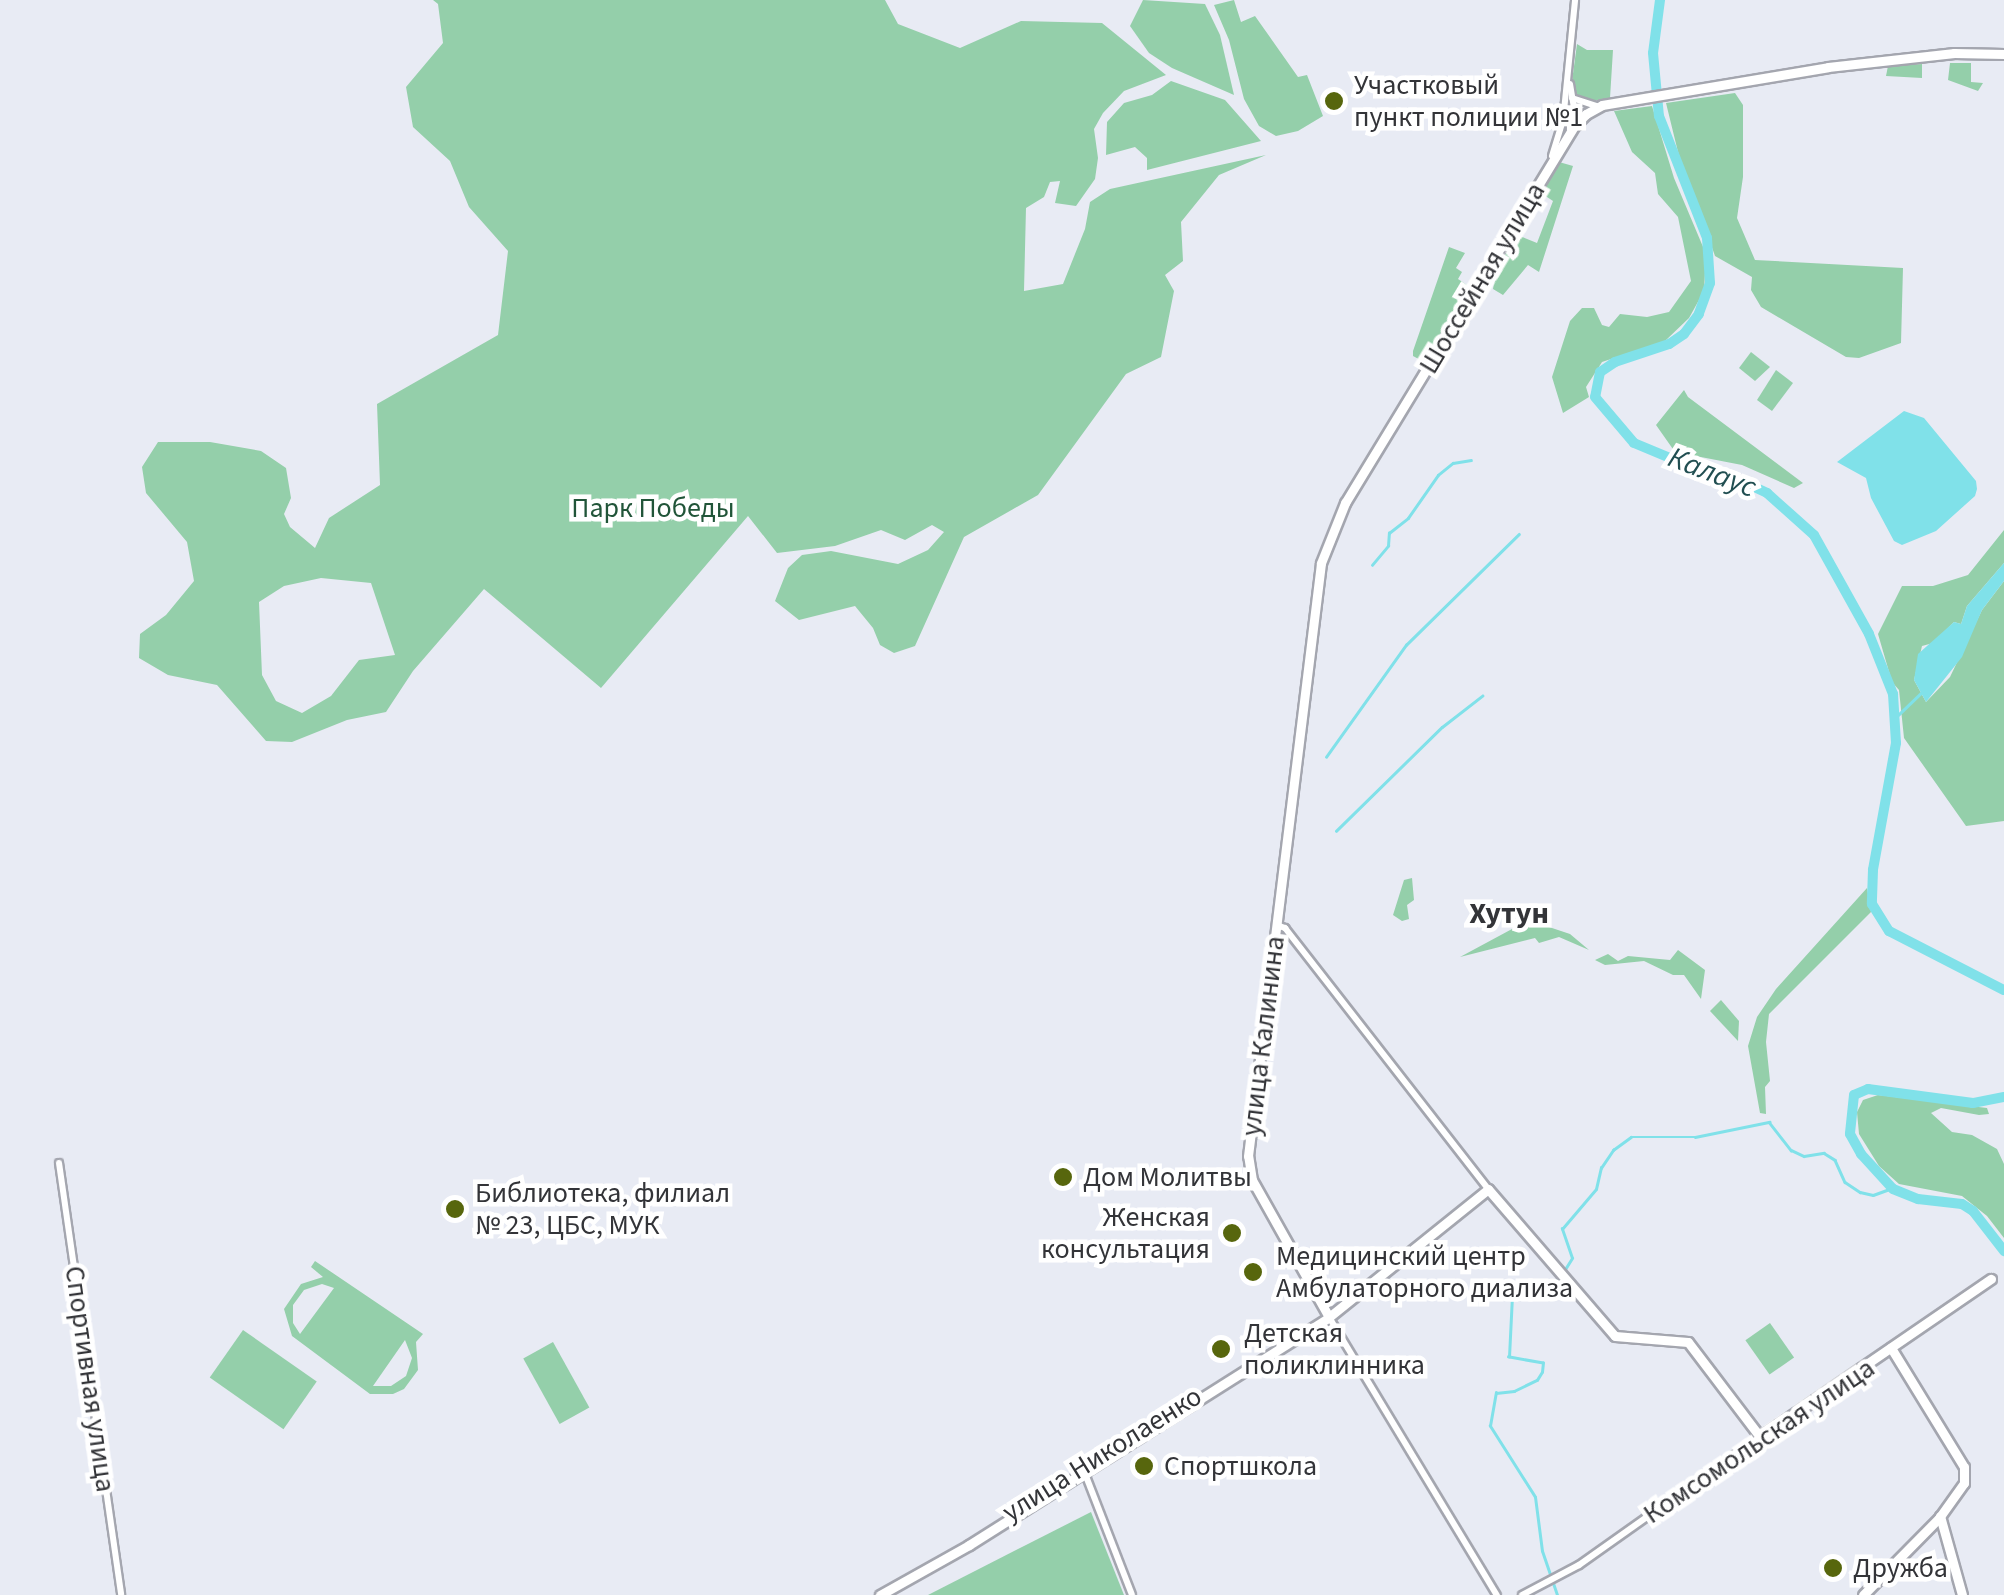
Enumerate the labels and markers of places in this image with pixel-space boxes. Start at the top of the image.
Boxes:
place label: Участковый пункт полиции №1 [1354,68,1583,134]
marker: Участковый пункт полиции №1 [1323,90,1345,112]
place label: Дом Молитвы [1083,1160,1252,1194]
marker: Дом Молитвы [1052,1166,1074,1188]
place label: Библиотека, филиал № 23, ЦБС, МУК [475,1176,730,1242]
marker: Библиотека, филиал № 23, ЦБС, МУК [444,1198,466,1220]
place label: Женская консультация [1041,1200,1210,1266]
marker: Женская консультация [1219,1220,1245,1246]
place label: Медицинский центр Амбулаторного диализа [1276,1239,1573,1305]
marker: Медицинский центр Амбулаторного диализа [1240,1259,1266,1285]
place label: Детская поликлинника [1244,1316,1425,1382]
marker: Детская поликлинника [1208,1336,1234,1362]
place label: Спортшкола [1164,1449,1317,1483]
marker: Спортшкола [1133,1455,1155,1477]
place label: Дружба [1853,1551,1948,1585]
marker: Дружба [1822,1557,1844,1579]

